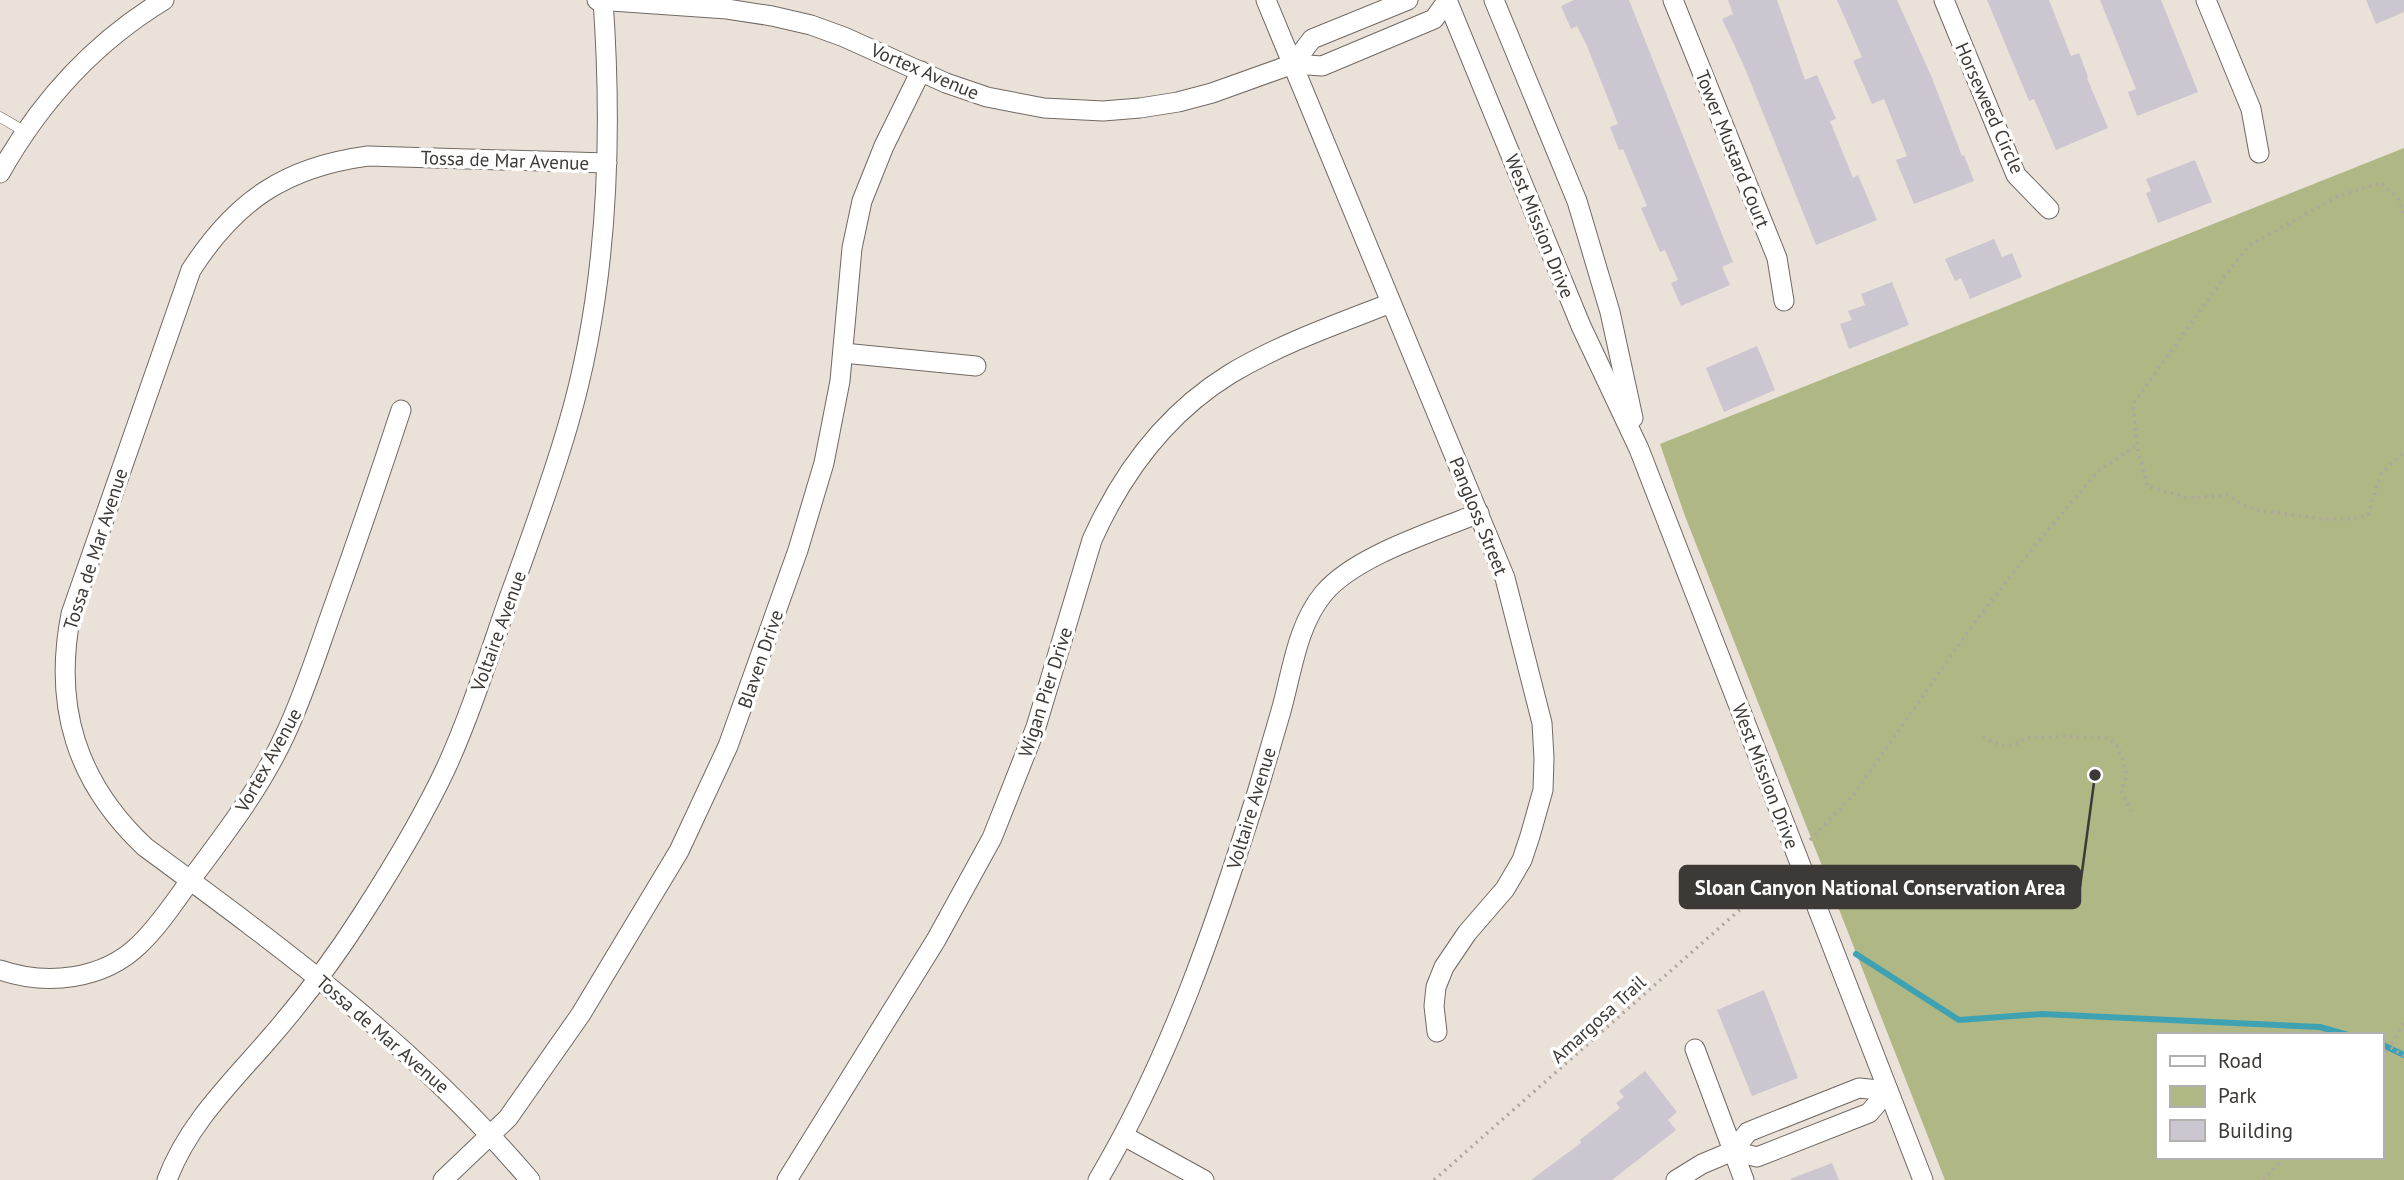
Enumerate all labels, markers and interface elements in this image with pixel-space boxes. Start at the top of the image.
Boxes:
street label: Vortex Avenue [866,37,983,105]
street label: Horseweed Circle [1950,39,2030,177]
street label: Tower Mustard Court [1690,67,1776,232]
street label: Tossa de Mar Avenue [420,145,590,175]
street label: West Mission Drive [1500,150,1580,302]
street label: Pangloss Street [1444,453,1514,579]
street label: Tossa de Mar Avenue [58,465,132,633]
street label: Voltaire Avenue [465,568,531,695]
street label: Blaven Drive [732,607,788,711]
street label: Wigan Pier Drive [1013,624,1077,760]
street label: West Mission Drive [1727,700,1805,852]
street label: Vortex Avenue [229,704,306,817]
street label: Voltaire Avenue [1221,744,1281,873]
callout: Sloan Canyon National Conservation Area [1680,866,2080,908]
text: Sloan Canyon National Conservation Area [1695,874,2065,901]
street label: Tossa de Mar Avenue [312,970,454,1098]
street label: Amargosa Trail [1545,970,1651,1068]
legend [2156,1033,2383,1159]
text: Road [2218,1047,2262,1074]
text: Park [2218,1082,2257,1109]
text: Building [2218,1117,2293,1144]

